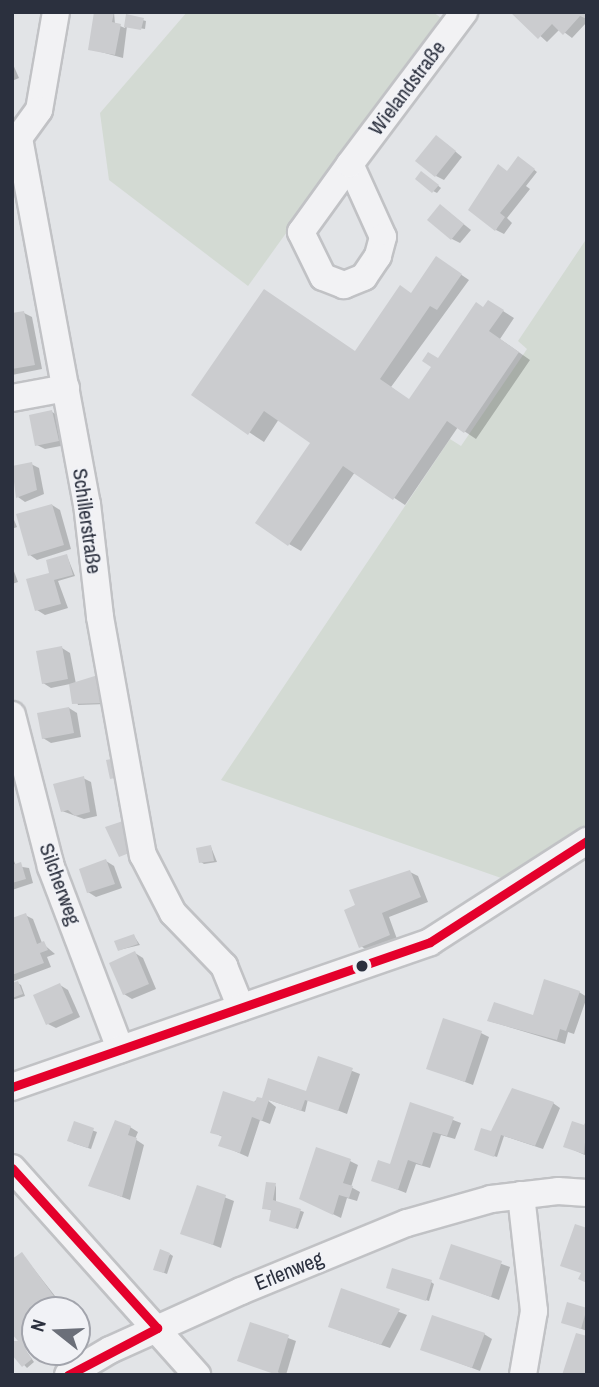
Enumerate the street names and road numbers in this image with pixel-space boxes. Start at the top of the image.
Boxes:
street label: Wielandstraße [363,36,451,140]
street label: Schillerstraße [67,467,107,575]
street label: Silcherweg [34,840,86,928]
street label: Erlenweg [251,1246,327,1296]

